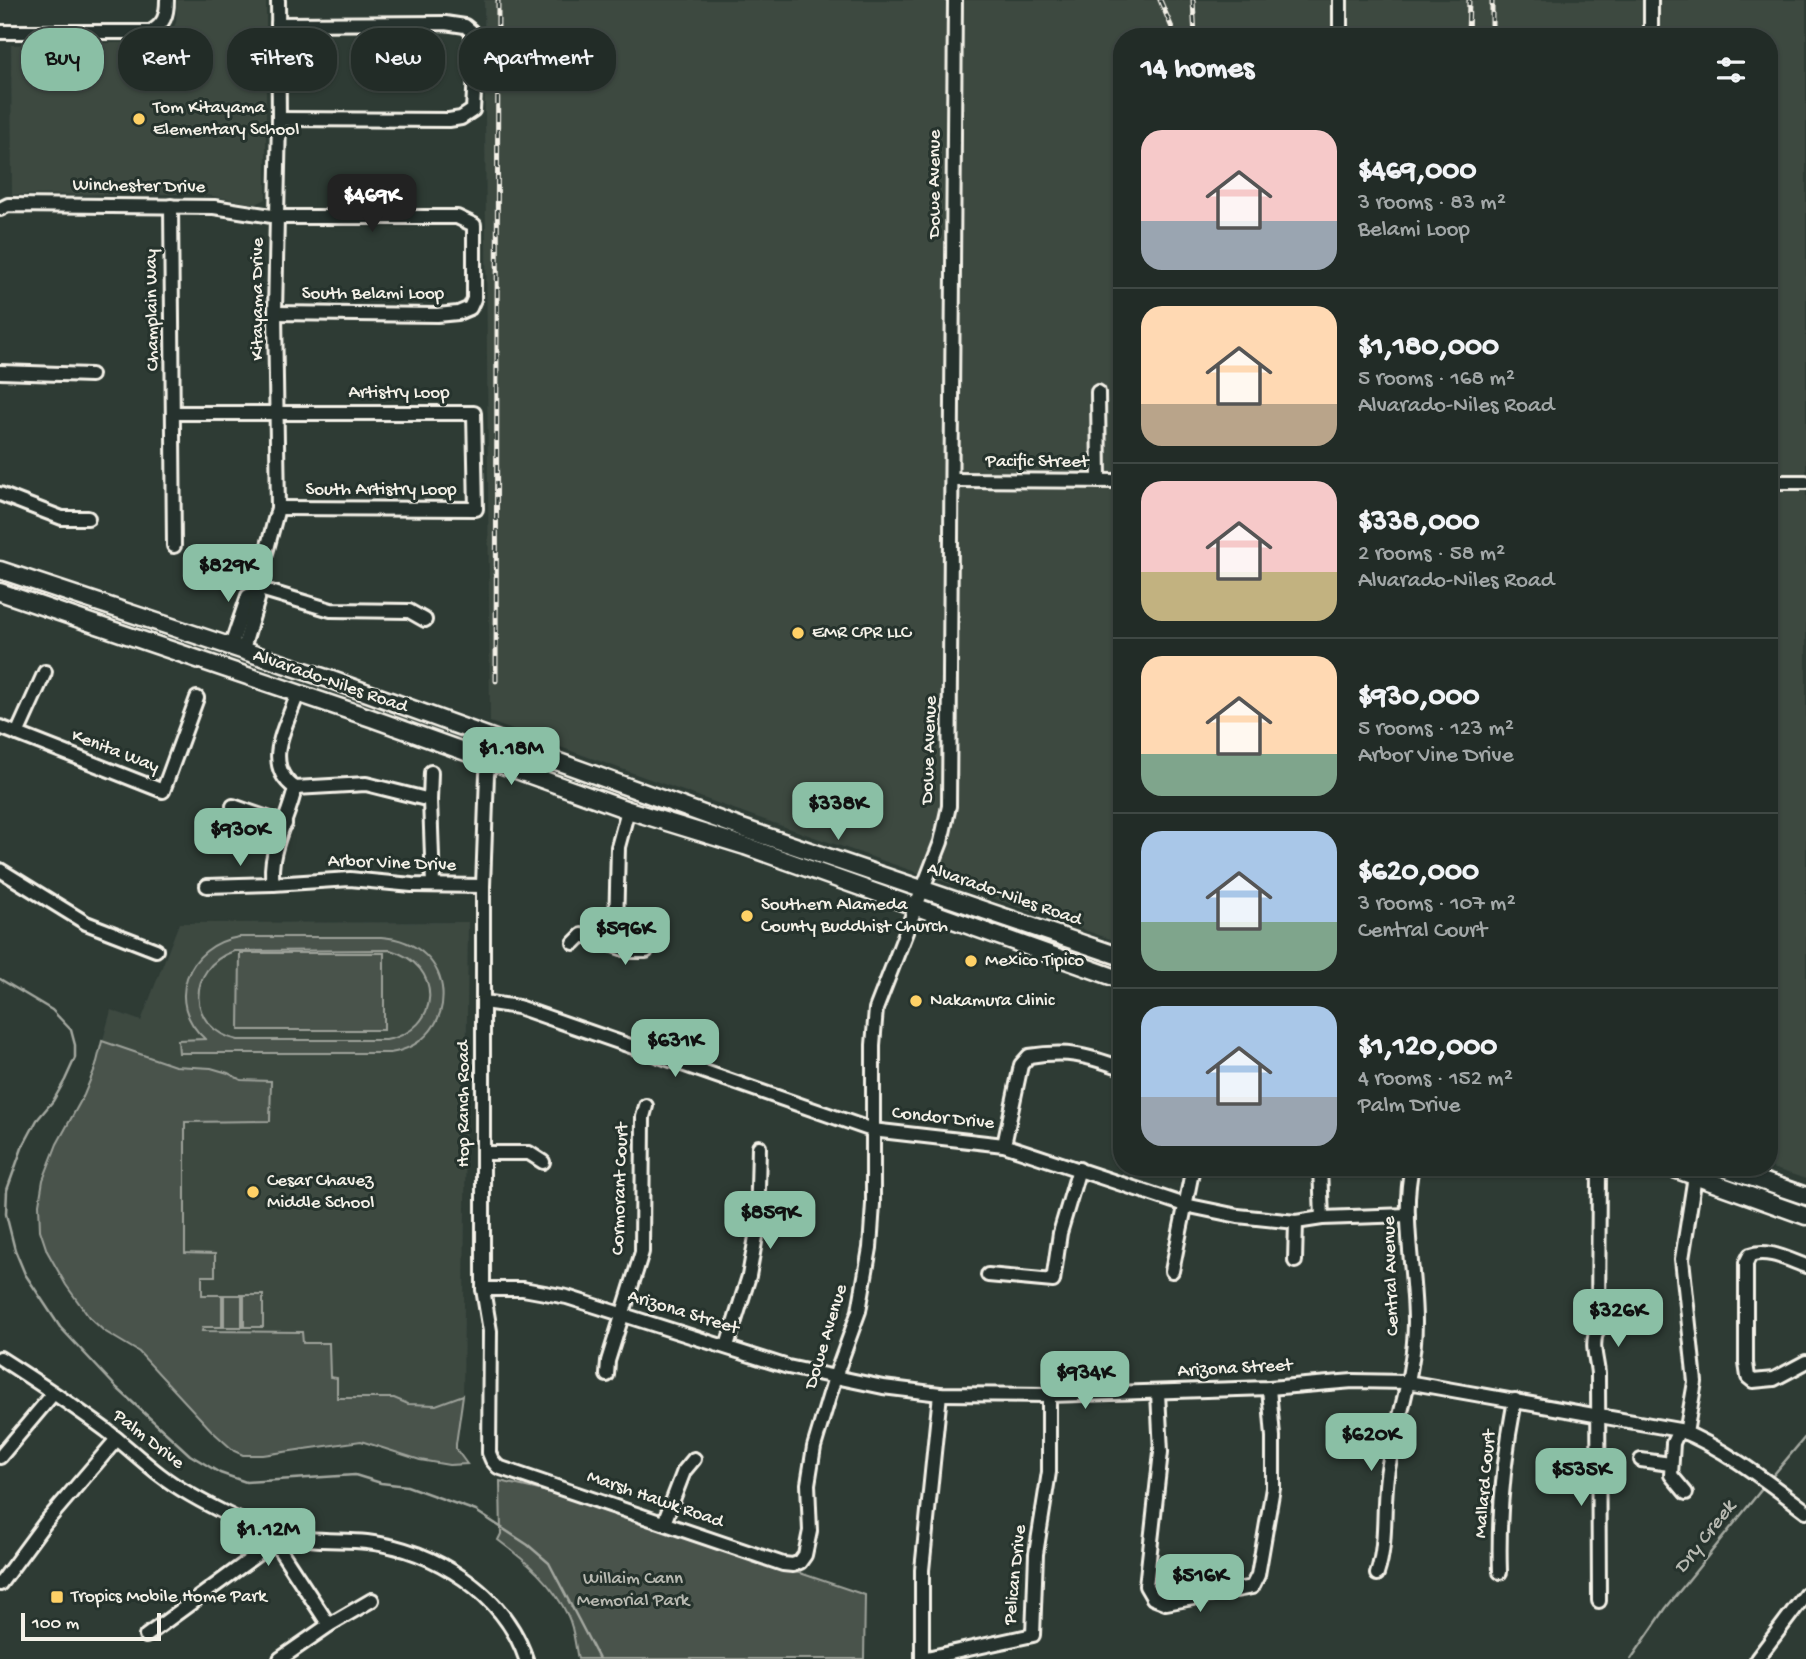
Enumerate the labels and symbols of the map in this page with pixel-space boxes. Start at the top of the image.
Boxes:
place label: Tom Kitayama Elementary School [152,97,299,142]
marker: Tom Kitayama Elementary School [131,111,147,127]
street label: Dowe Avenue [924,130,947,240]
street label: Winchester Drive [72,174,206,200]
pin: $469K [323,174,421,234]
street label: Kitayama Drive [247,237,270,360]
street label: Champlain Way [140,248,166,371]
street label: South Belami Loop [302,283,445,306]
street label: Artistry Loop [348,382,450,405]
street label: Pacific Street [984,451,1091,474]
street label: South Artistry Loop [305,479,457,502]
pin: $829K [179,544,277,604]
place label: EMR CPR LLC [812,622,913,645]
marker: EMR CPR LLC [790,625,806,641]
street label: Alvarado-Niles Road [250,645,412,720]
street label: Dowe Avenue [917,695,943,807]
street label: Kenita Way [68,725,163,780]
pin: $1.18M [454,728,568,787]
pin: $338K [789,782,887,842]
pin: $930K [191,808,289,868]
street label: Arbor Vine Drive [327,850,457,878]
street label: Alvarado-Niles Road [924,858,1086,933]
place label: Southern Alameda County Buddhist Church [761,894,948,939]
pin: $596K [576,908,674,967]
marker: Southern Alameda County Buddhist Church [739,908,755,924]
place label: Mexico Tipico [985,950,1084,973]
marker: Mexico Tipico [963,953,979,969]
place label: Nakamura Clinic [930,990,1055,1013]
marker: Nakamura Clinic [908,993,924,1009]
pin: $631K [626,1020,724,1079]
street label: Hop Ranch Road [453,1039,476,1167]
street label: Condor Drive [891,1102,996,1136]
street label: Cormorant Court [607,1120,635,1256]
place label: Cesar Chavez Middle School [267,1170,374,1215]
marker: Cesar Chavez Middle School [245,1184,261,1200]
pin: $859K [721,1192,819,1251]
street label: Central Avenue [1378,1215,1406,1336]
street label: Dowe Avenue [800,1282,854,1394]
street label: Arizona Street [625,1285,744,1341]
pin: $326K [1569,1290,1667,1349]
pin: $934K [1036,1352,1134,1411]
street label: Arizona Street [1177,1354,1295,1383]
street label: Palm Drive [107,1404,189,1475]
pin: $620K [1322,1414,1420,1473]
street label: Mallard Court [1470,1427,1502,1539]
pin: $535K [1532,1448,1630,1508]
street label: Marsh Hawk Road [584,1466,728,1535]
water label: Dry Creek [1670,1494,1744,1580]
pin: $1.12M [211,1508,325,1568]
street label: Pelican Drive [999,1524,1033,1627]
pin: $516K [1151,1554,1249,1614]
park label: Willaim Cann Memorial Park [577,1568,691,1613]
place label: Tropics Mobile Home Park [70,1586,268,1609]
marker: Tropics Mobile Home Park [49,1589,65,1605]
scale bar [21,1610,161,1642]

